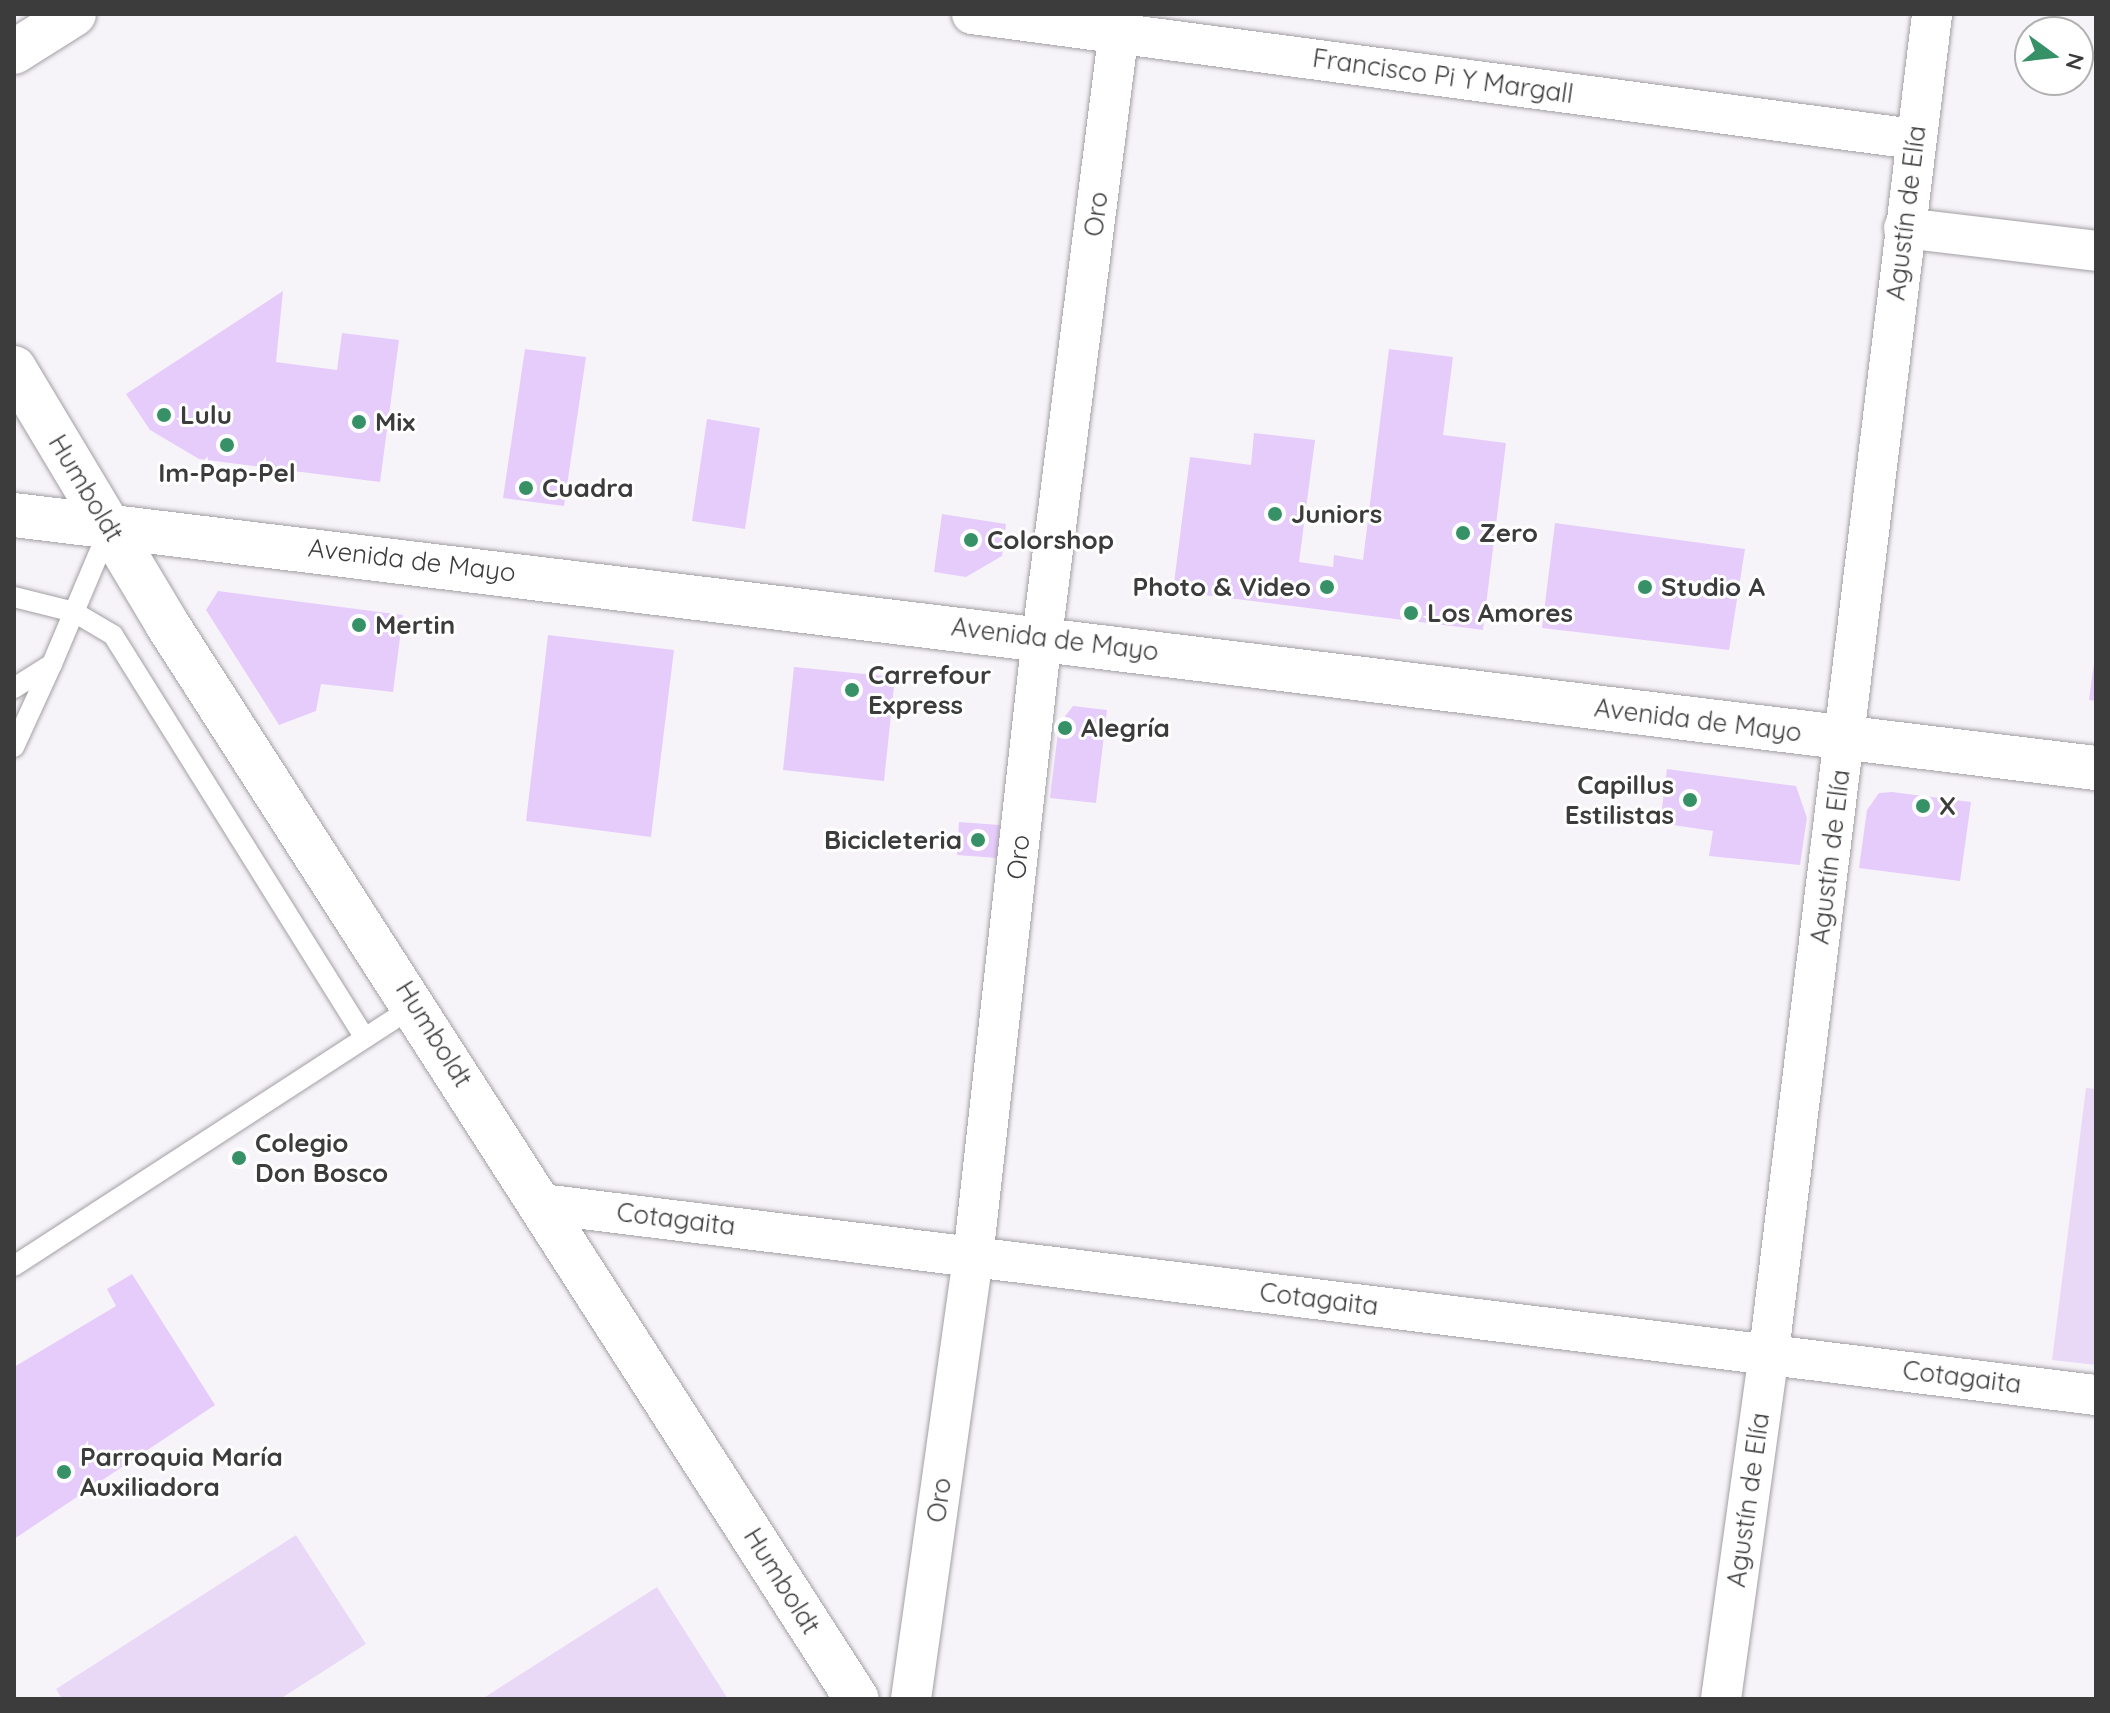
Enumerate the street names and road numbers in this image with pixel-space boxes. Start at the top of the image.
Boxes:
street label: Francisco Pi Y Margall [1311,42,1575,110]
street label: Agustín de Elía [1880,124,1932,302]
street label: Oro [1078,190,1114,238]
street label: Humboldt [42,429,130,547]
street label: Avenida de Mayo [306,532,518,588]
street label: Avenida de Mayo [949,611,1161,667]
street label: Avenida de Mayo [1592,692,1804,748]
street label: Agustín de Elía [1804,768,1856,946]
street label: Oro [1000,833,1036,881]
street label: Humboldt [389,975,479,1093]
street label: Cotagaita [615,1196,737,1242]
street label: Cotagaita [1258,1276,1380,1322]
street label: Cotagaita [1901,1354,2023,1400]
street label: Agustín de Elía [1720,1411,1776,1589]
street label: Oro [920,1476,958,1524]
street label: Humboldt [737,1522,827,1640]

